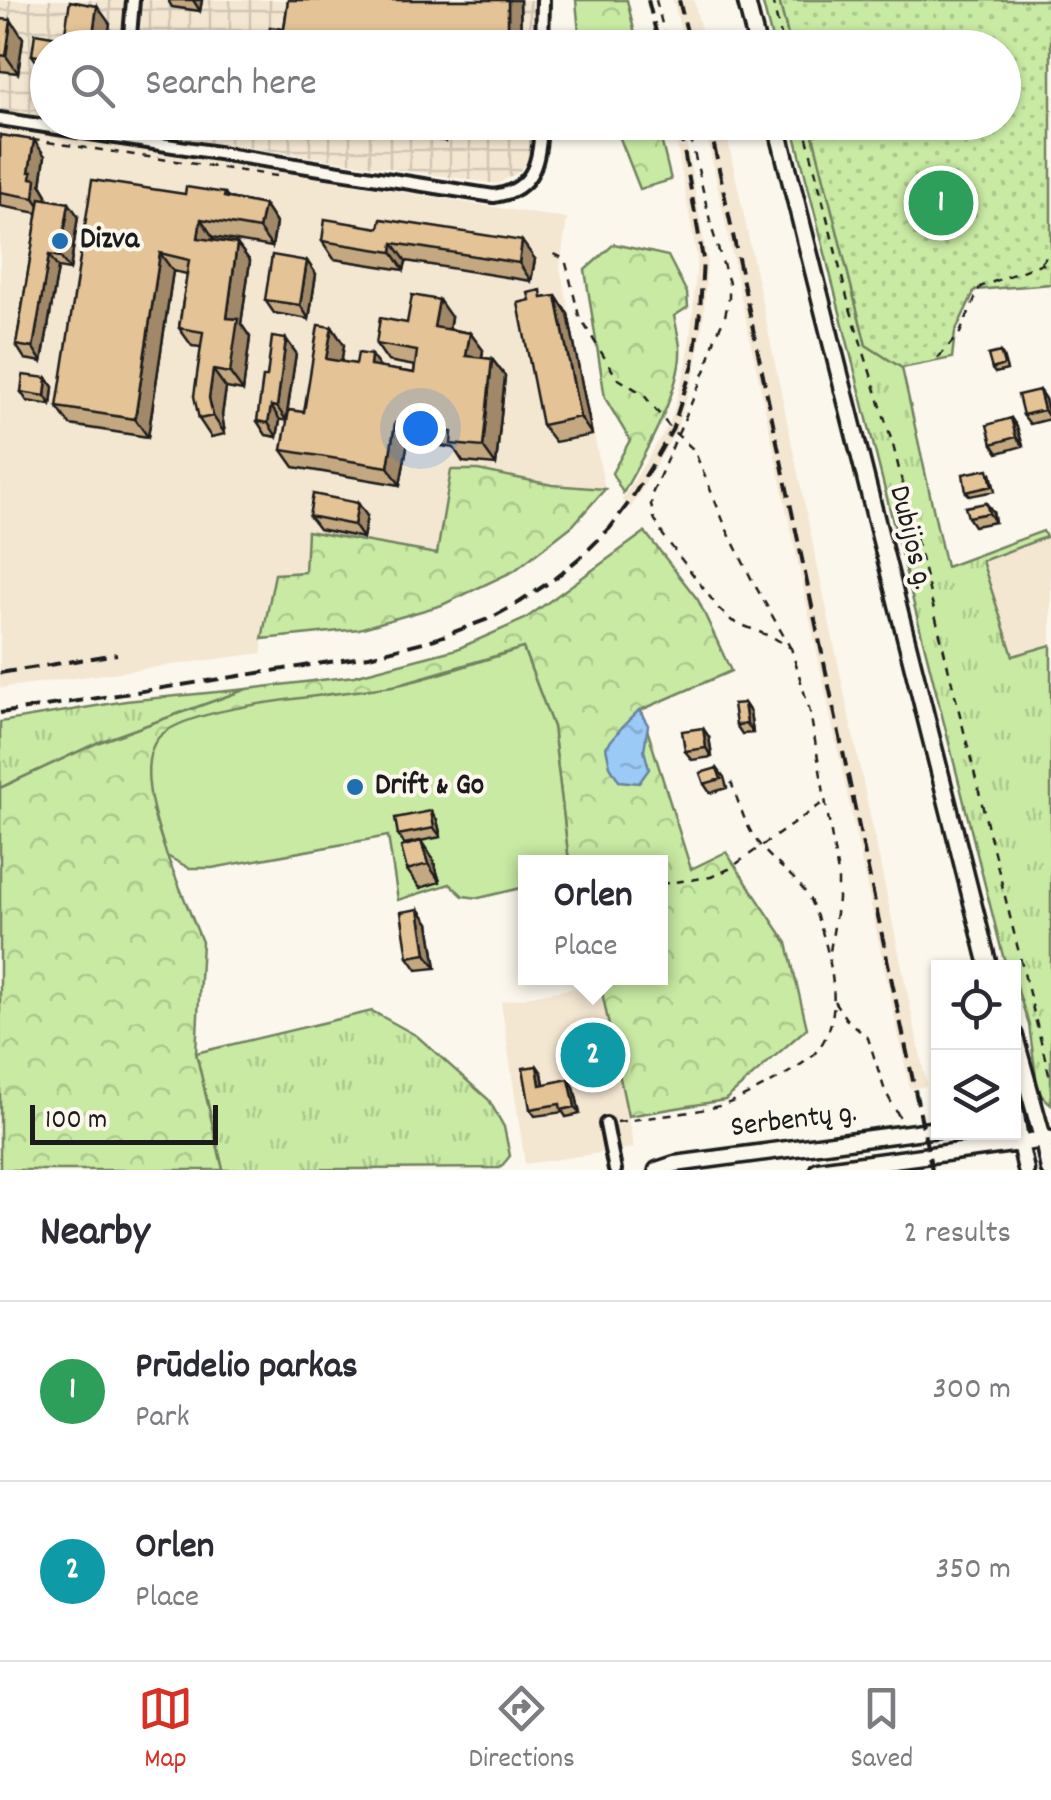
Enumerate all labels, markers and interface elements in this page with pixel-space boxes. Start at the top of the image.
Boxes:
search box [30,30,1021,140]
icon: search [65,58,120,113]
text: Search here [145,58,317,113]
pin: 1 [908,166,974,240]
place label: Dizva [80,220,140,263]
marker: Dizva [49,230,71,252]
your location [395,403,446,454]
street label: Dubijos g. [875,482,943,594]
place label: Drift & Go [375,766,484,809]
marker: Drift & Go [344,776,366,798]
popup [518,855,668,985]
text: Orlen [553,870,633,925]
text: Place [553,925,617,971]
map controls [931,960,1021,1140]
button: locate [931,960,1021,1050]
pin: 2 [560,1018,626,1092]
button: layers [931,1050,1021,1140]
street label: Serbentų g. [729,1093,859,1151]
scale bar [30,1100,218,1144]
text: 100 m [45,1102,107,1142]
text: Nearby [40,1205,150,1265]
text: 2 results [904,1212,1011,1258]
text: Prūdelio parkas [135,1341,358,1396]
text: 1 [69,1368,76,1414]
text: 300 m [933,1368,1011,1414]
text: Park [135,1396,190,1442]
text: Orlen [135,1521,214,1576]
text: 2 [66,1548,79,1594]
text: 350 m [935,1548,1011,1594]
text: Place [135,1576,199,1622]
tab: Map [138,1681,193,1781]
tab: Directions [469,1681,575,1781]
tab: Saved [851,1681,913,1781]

